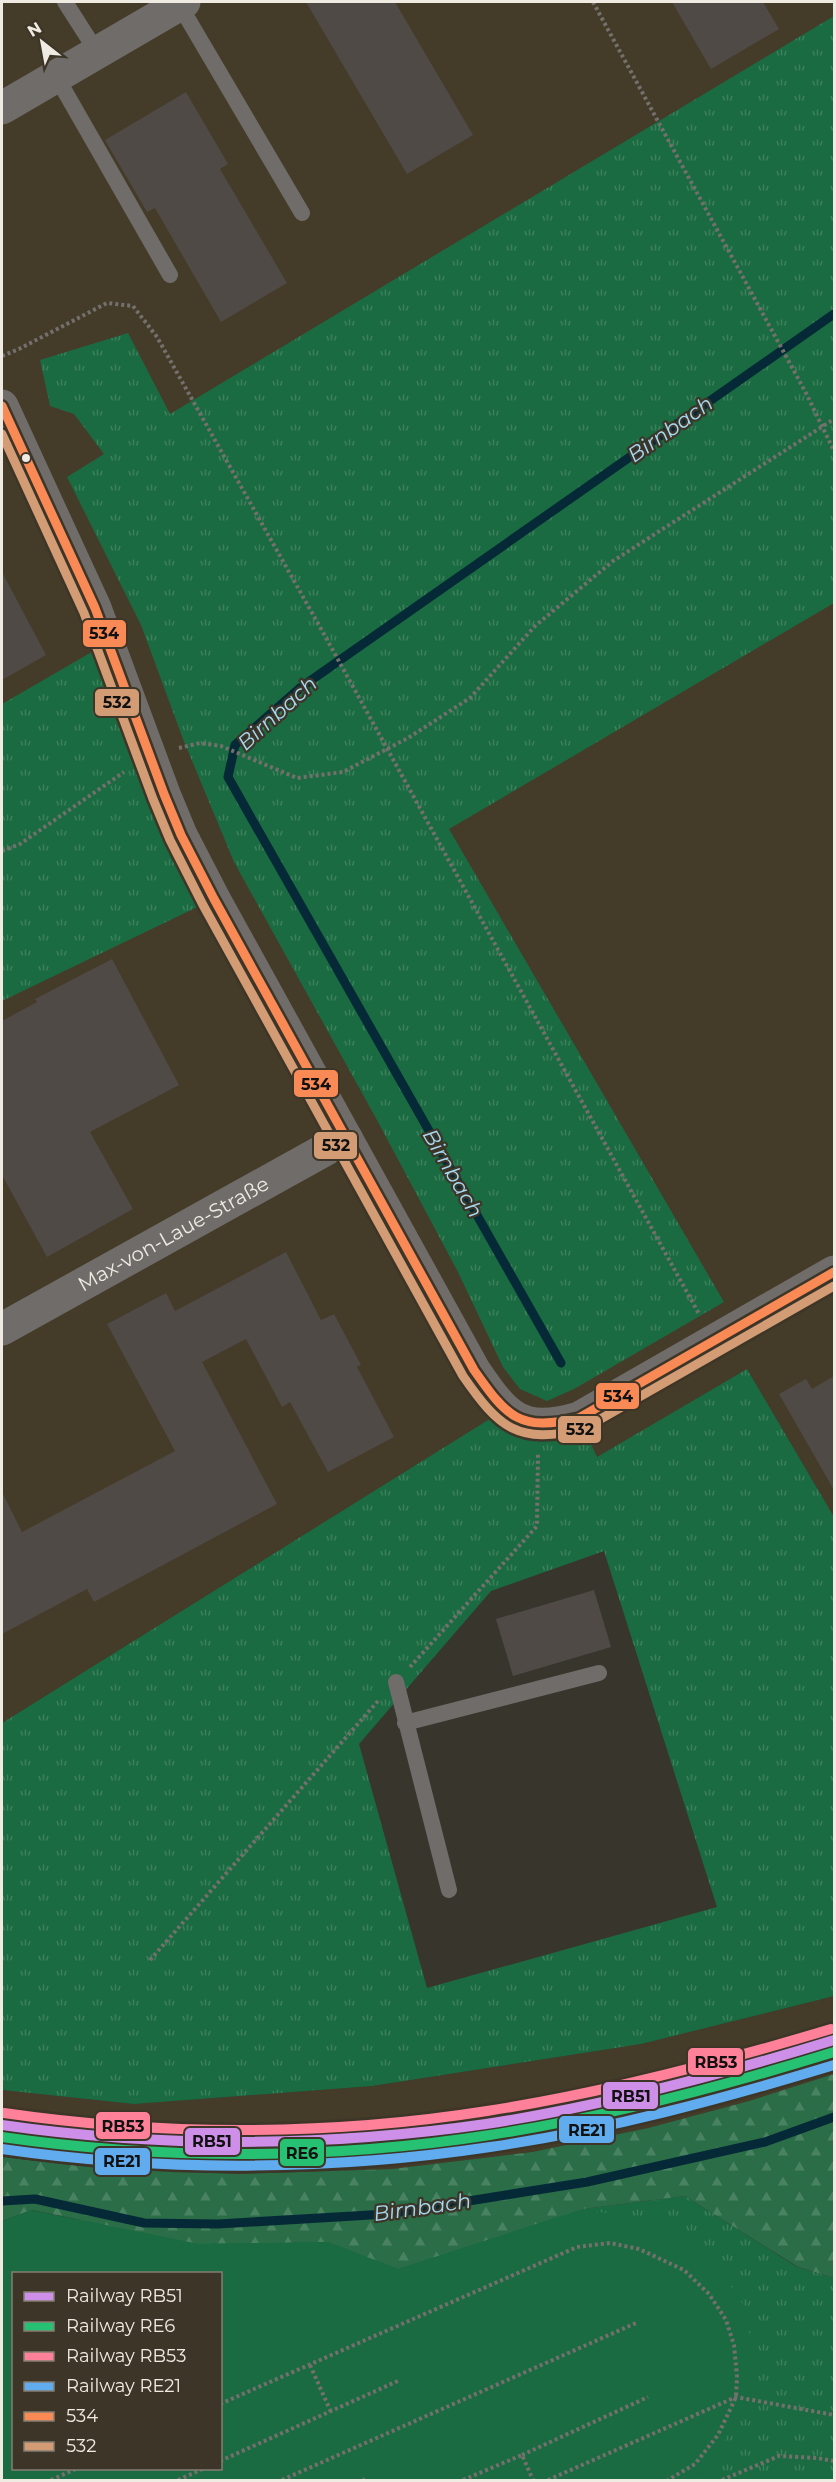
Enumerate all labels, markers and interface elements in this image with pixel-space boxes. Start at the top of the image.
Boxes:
north arrow [12,12,72,72]
text: N [24,18,45,41]
water label: Birnbach [623,391,717,467]
unlabelled marker [20,452,32,464]
line badge: 534 [82,619,127,648]
text: 534 [89,624,119,643]
water label: Birnbach [232,671,322,755]
line badge: 532 [94,688,140,717]
text: 532 [103,693,131,712]
line badge: 534 [293,1069,339,1098]
text: 534 [301,1075,331,1094]
water label: Birnbach [418,1124,488,1222]
line badge: 532 [313,1131,358,1160]
text: 532 [322,1136,350,1155]
street label: Max-von-Laue-Straße [74,1171,273,1296]
line badge: 534 [595,1382,640,1410]
text: 534 [603,1387,633,1406]
line badge: 532 [557,1415,602,1444]
text: 532 [566,1420,594,1439]
line badge: RB53 [687,2047,744,2076]
text: RB53 [695,2053,737,2072]
line badge: RB51 [602,2081,659,2110]
text: RB51 [611,2087,651,2106]
line badge: RB53 [95,2111,151,2140]
line badge: RE21 [558,2115,615,2144]
text: RB53 [102,2117,144,2136]
text: RE21 [568,2121,606,2140]
line badge: RB51 [184,2127,241,2156]
text: RB51 [192,2132,232,2151]
line badge: RE6 [279,2138,325,2167]
text: RE6 [286,2144,318,2163]
line badge: RE21 [94,2147,151,2176]
text: RE21 [103,2152,141,2171]
water label: Birnbach [372,2188,472,2226]
legend [12,2272,222,2470]
text: Railway RB51 [66,2285,183,2307]
text: Railway RE6 [66,2315,175,2337]
text: Railway RB53 [66,2345,186,2367]
text: Railway RE21 [66,2375,181,2397]
text: 534 [66,2405,98,2427]
text: 532 [66,2435,96,2457]

